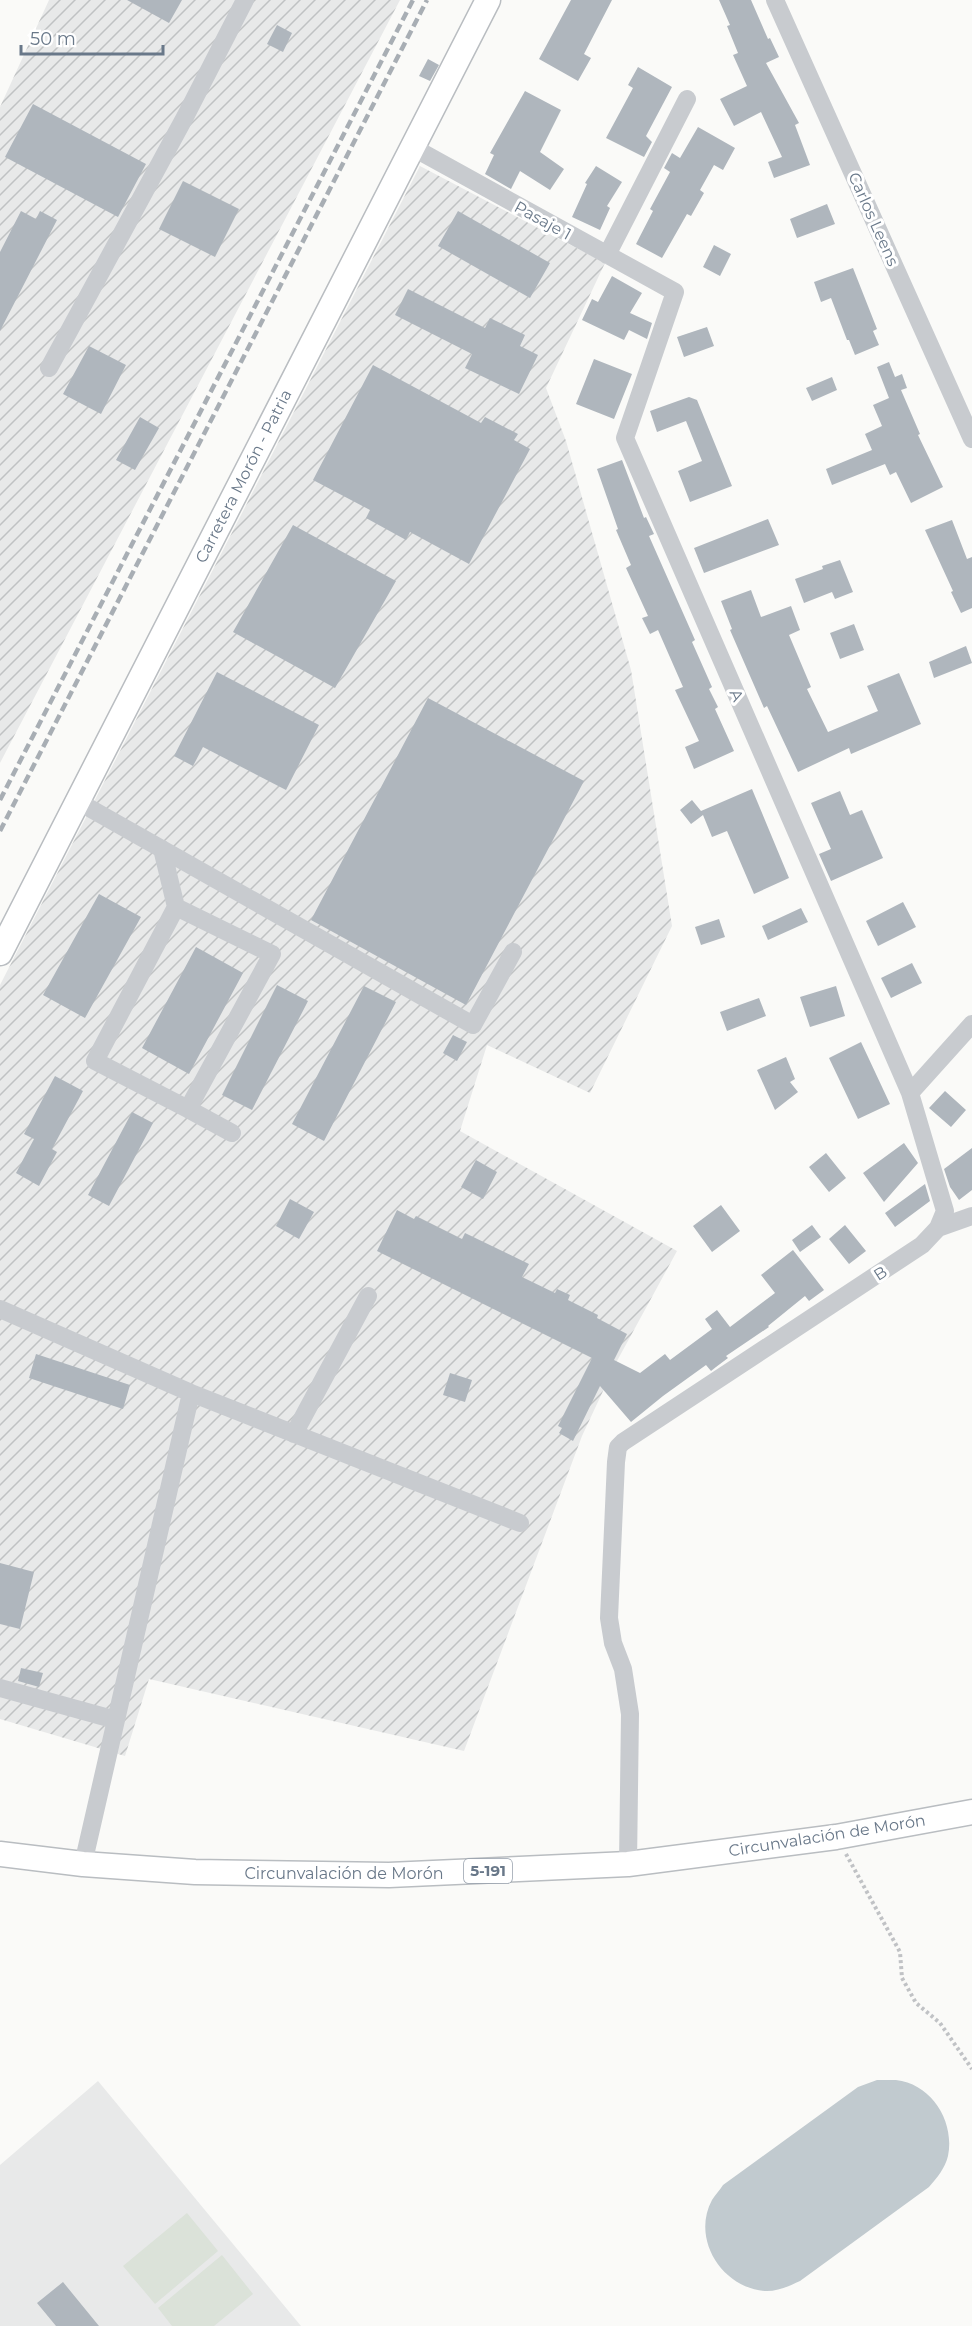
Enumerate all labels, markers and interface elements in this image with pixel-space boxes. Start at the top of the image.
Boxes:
scale bar [21,18,164,56]
text: 50 m [30,28,76,50]
street label: Carlos Leens [844,169,903,269]
street label: Pasaje 1 [511,197,574,244]
street label: Carretera Morón - Patria [191,386,296,566]
street label: A [726,686,748,705]
street label: B [870,1262,891,1285]
street label: Circunvalación de Morón [727,1811,927,1860]
road number: 5-191 [464,1859,512,1883]
street label: Circunvalación de Morón [244,1864,444,1883]

